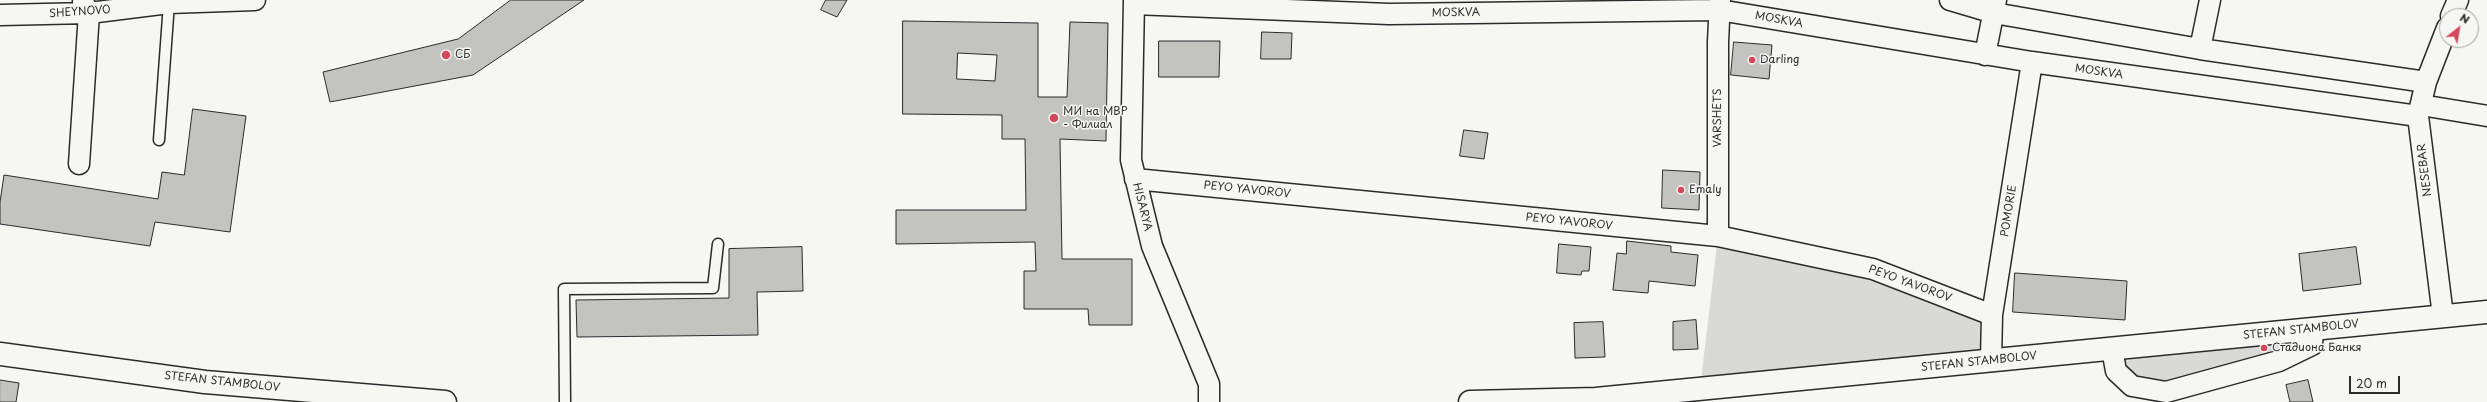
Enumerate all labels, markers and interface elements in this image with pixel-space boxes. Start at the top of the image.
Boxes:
street label: SHEYNOVO [49,3,111,21]
street label: MOSKVA [1431,6,1481,20]
north arrow [2439,8,2479,48]
street label: MOSKVA [1754,9,1804,31]
text: N [2457,9,2473,28]
place label: СБ [455,48,470,62]
marker: СБ [440,49,452,61]
place label: Darling [1760,53,1799,67]
marker: Darling [1747,55,1757,65]
street label: MOSKVA [2074,62,2124,82]
street label: VARSHETS [1711,89,1725,147]
place label: МИ на МВР - Филиал [1063,105,1127,131]
marker: МИ на МВР - Филиал [1048,112,1060,124]
street label: NESEBAR [2415,143,2435,197]
street label: PEYO YAVOROV [1203,179,1291,201]
street label: HISARYA [1130,181,1154,233]
place label: Emaly [1689,183,1722,197]
street label: POMORIE [1998,184,2020,238]
marker: Emaly [1676,185,1686,195]
street label: PEYO YAVOROV [1525,211,1613,233]
street label: PEYO YAVOROV [1867,263,1953,305]
street label: STEFAN STAMBOLOV [2242,317,2360,343]
place label: Стадиона Банкя [2272,341,2362,355]
marker: Стадиона Банкя [2259,343,2269,353]
street label: STEFAN STAMBOLOV [1920,349,2038,375]
scale bar [2351,368,2402,394]
street label: STEFAN STAMBOLOV [163,369,281,395]
text: 20 m [2356,374,2387,392]

